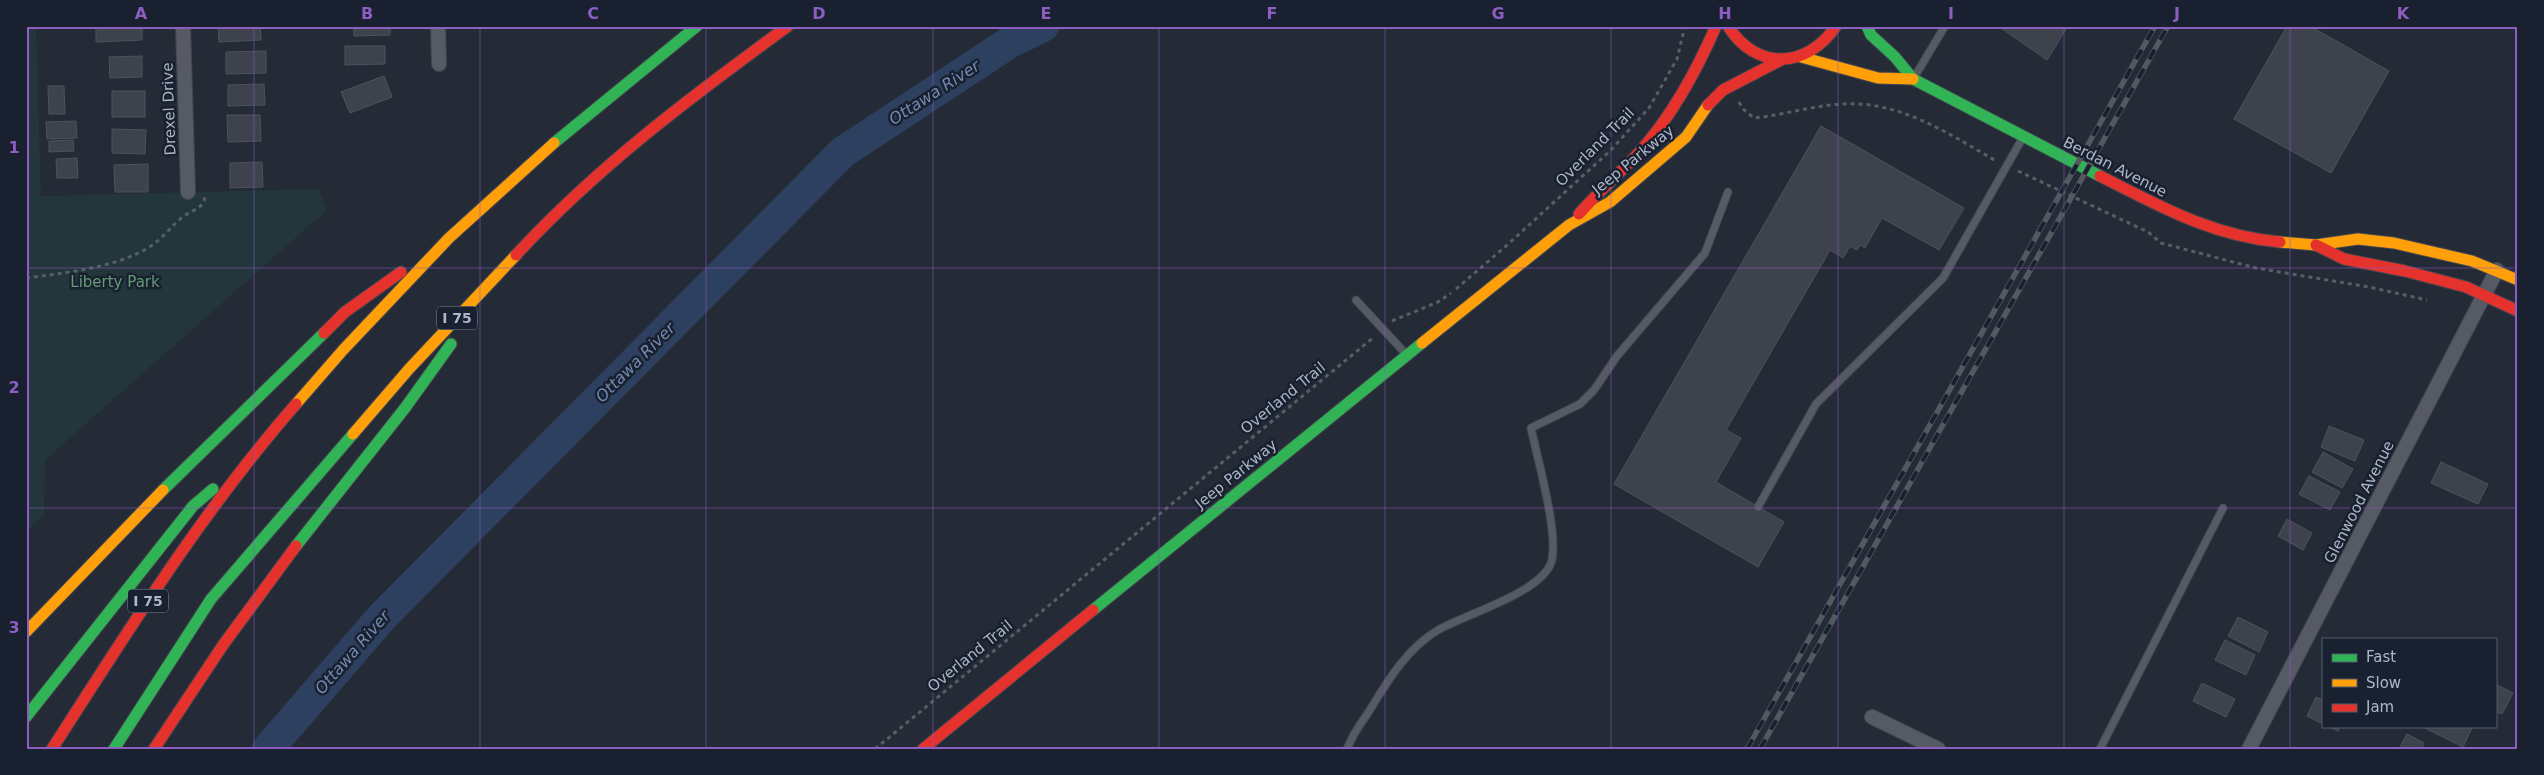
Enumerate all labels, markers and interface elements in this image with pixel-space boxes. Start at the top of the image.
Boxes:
text: A [135,4,148,23]
text: B [361,4,373,23]
text: C [587,4,599,23]
text: D [812,4,826,23]
text: E [1041,4,1051,23]
text: F [1267,4,1277,23]
text: G [1491,4,1505,23]
text: H [1718,4,1732,23]
text: I [1948,4,1954,23]
text: J [2173,4,2180,23]
text: K [2397,4,2410,23]
water label: Ottawa River [885,55,984,129]
street label: Drexel Drive [158,62,180,156]
street label: Overland Trail [1552,104,1638,190]
street label: Jeep Parkway [1588,121,1678,199]
street label: Berdan Avenue [2060,133,2170,201]
text: 1 [8,138,20,157]
park label: Liberty Park [70,273,160,291]
road number: I 75 [437,306,477,330]
water label: Ottawa River [592,318,680,406]
street label: Overland Trail [1237,358,1329,438]
text: 2 [8,378,20,397]
street label: Jeep Parkway [1191,435,1281,513]
street label: Glenwood Avenue [2320,438,2398,566]
road number: I 75 [128,590,168,612]
water label: Ottawa River [311,606,395,698]
street label: Overland Trail [924,616,1016,696]
text: 3 [8,618,20,637]
legend [2322,638,2496,728]
text: Fast [2366,648,2396,666]
text: Slow [2366,674,2401,692]
text: Jam [2365,698,2394,716]

